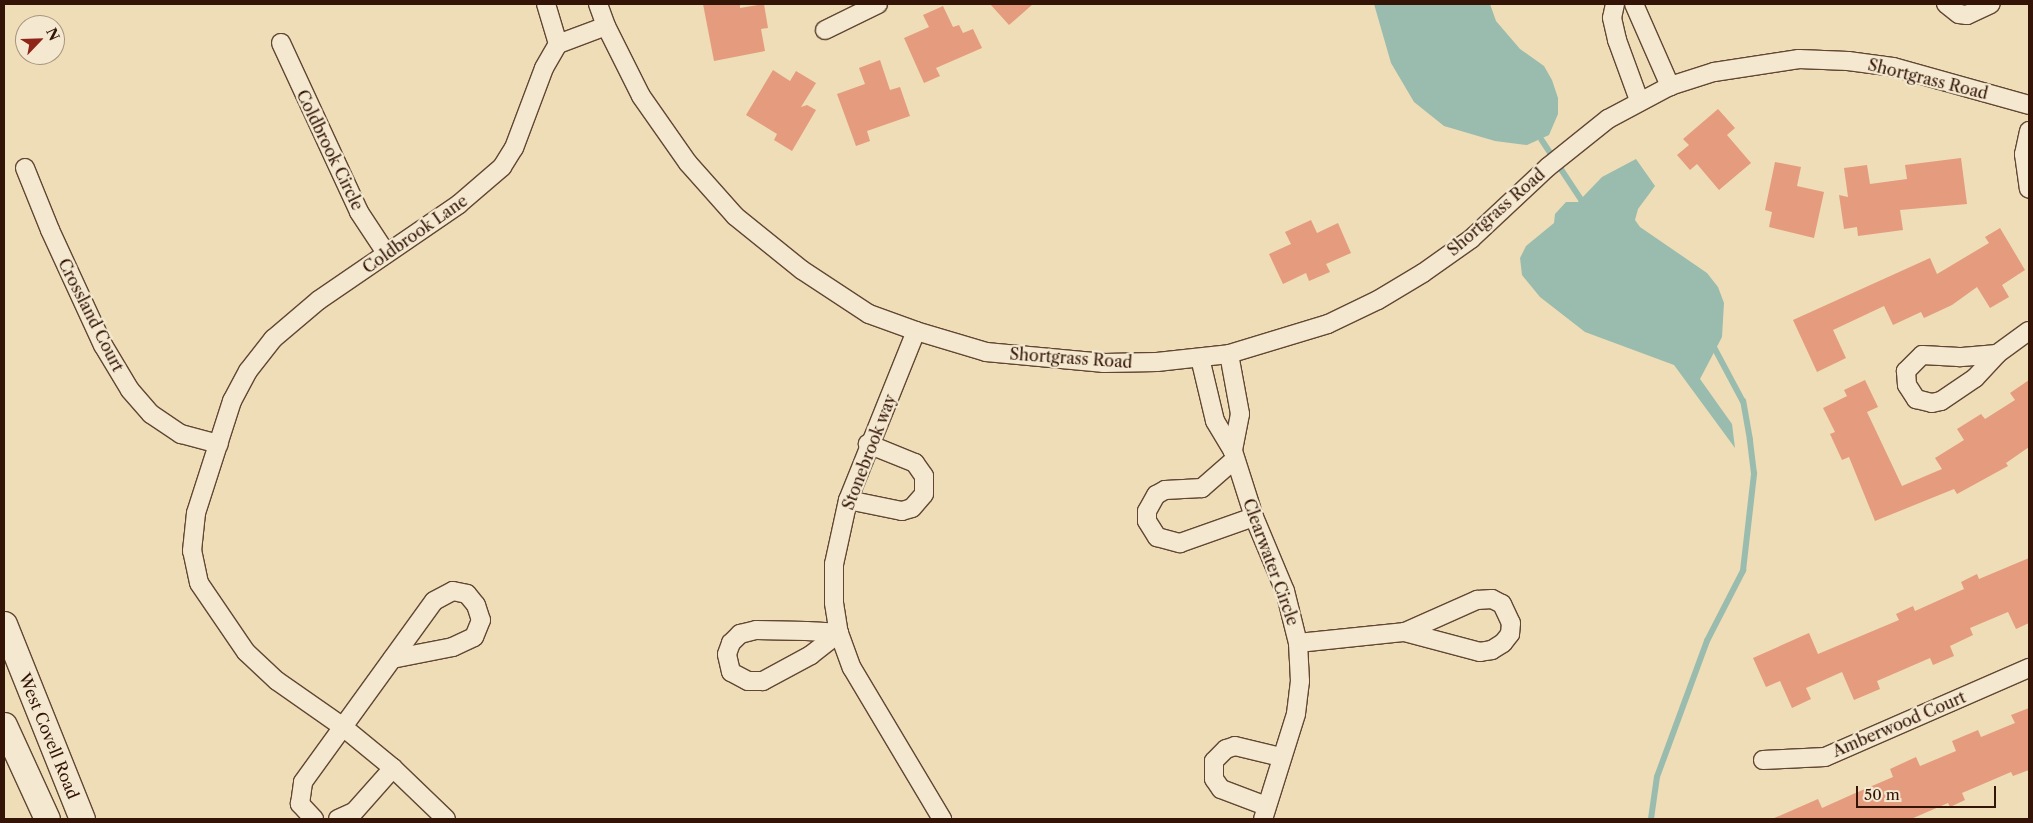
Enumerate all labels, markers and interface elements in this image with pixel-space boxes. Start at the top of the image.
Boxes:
north arrow [15,15,65,65]
text: N [42,25,63,44]
street label: Shortgrass Road [1866,55,1990,103]
street label: Coldbrook Circle [292,87,368,213]
street label: Shortgrass Road [1443,164,1549,260]
street label: Coldbrook Lane [359,191,471,277]
street label: Crossland Court [54,255,128,375]
street label: Shortgrass Road [1009,344,1133,372]
street label: Stonebrook way [838,391,900,513]
street label: Clearwater Circle [1239,496,1303,628]
street label: West Covell Road [15,670,83,802]
street label: Amberwood Court [1829,687,1969,761]
scale bar [1858,776,1998,808]
text: 50 m [1864,785,1900,804]

